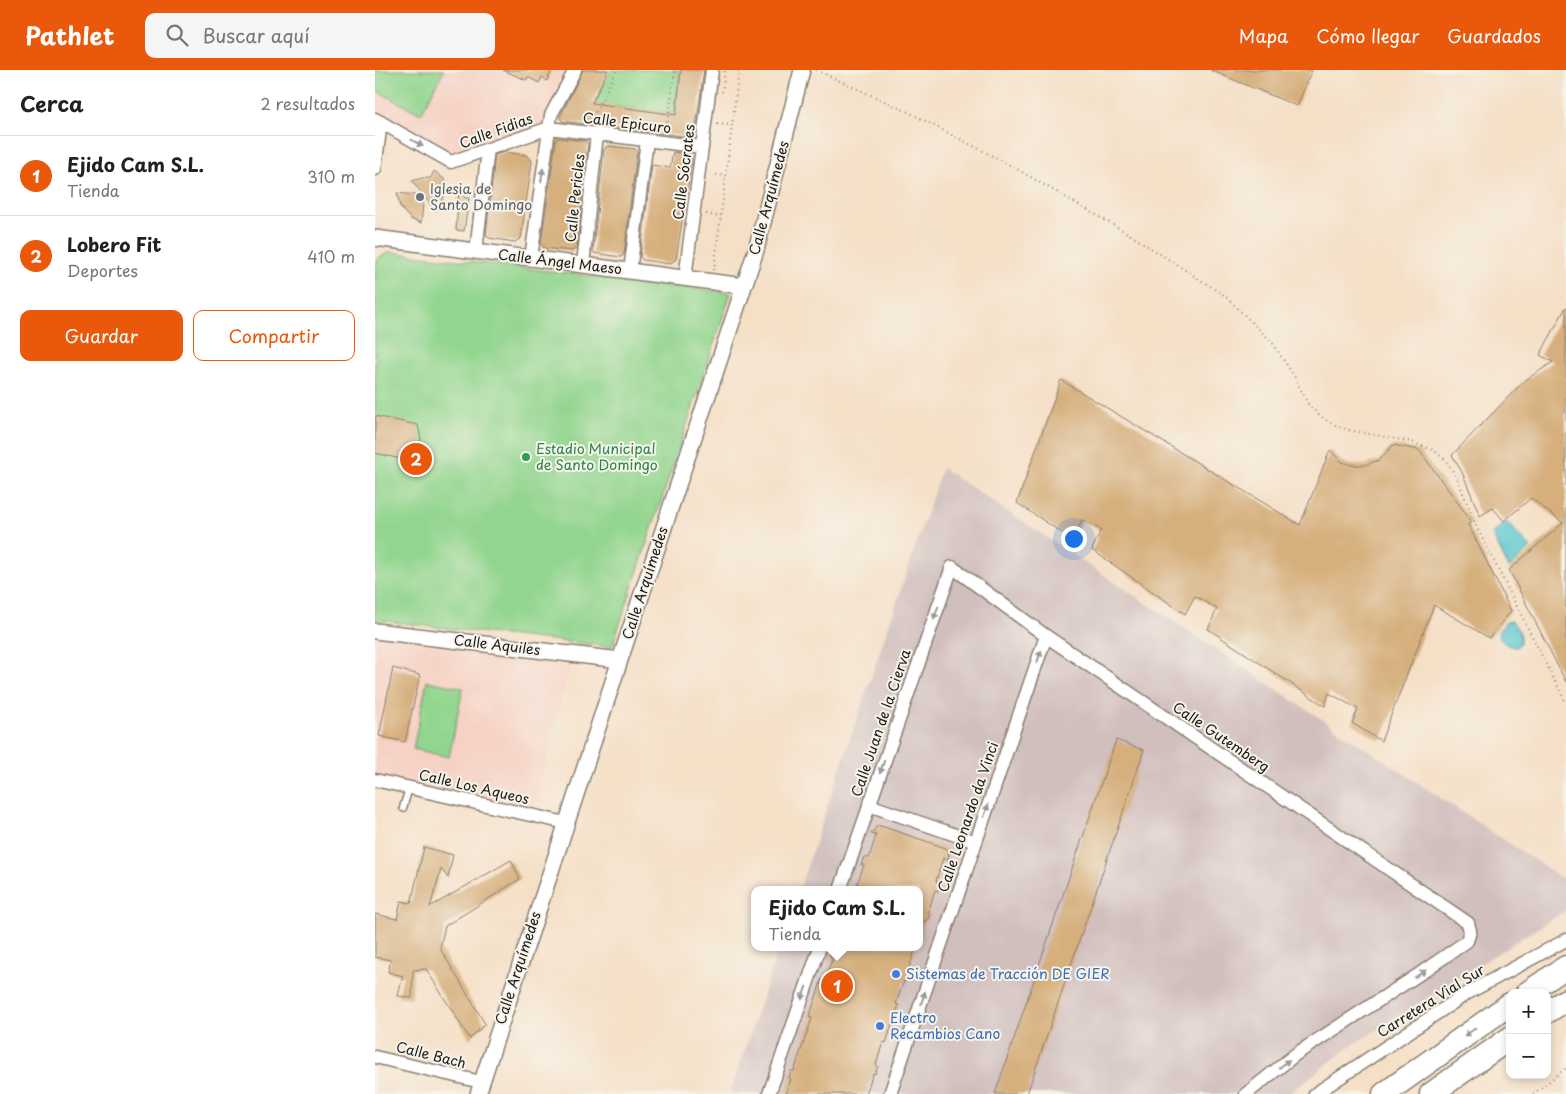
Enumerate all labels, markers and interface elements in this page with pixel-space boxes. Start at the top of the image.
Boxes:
search box [145,13,495,58]
text: Pathlet [25,17,115,53]
icon: search [163,21,191,49]
text: Buscar aquí [203,21,309,49]
text: Mapa [1239,22,1288,49]
text: Cómo llegar [1316,22,1419,49]
text: Guardados [1447,22,1541,49]
text: Cerca [20,87,84,119]
text: 2 resultados [261,91,355,115]
street label: Calle Epicuro [582,107,673,138]
street label: Calle Fidias [456,108,535,153]
street label: Calle Sócrates [667,123,700,221]
street label: Calle Arquímedes [743,138,794,257]
one-way arrow [410,139,425,147]
text: Ejido Cam S.L. [67,150,204,178]
street label: Calle Pericles [559,153,590,243]
text: 1 [32,164,40,188]
text: 310 m [307,164,355,188]
one-way arrow [538,167,546,183]
text: Tienda [67,178,120,202]
place label: Iglesia de Santo Domingo [430,178,532,215]
marker: Iglesia de Santo Domingo [414,191,426,203]
text: Lobero Fit [67,230,161,258]
street label: Calle Ángel Maeso [497,243,623,280]
text: 2 [30,244,42,268]
text: 410 m [307,244,355,268]
text: Deportes [67,258,138,282]
button: Guardar [20,310,183,361]
button: Compartir [193,310,355,361]
place label: Estadio Municipal de Santo Domingo [536,438,658,475]
pin: 2 [400,440,432,478]
marker: Estadio Municipal de Santo Domingo [520,451,532,463]
street label: Calle Arquímedes [616,524,673,642]
your location [1061,526,1087,552]
one-way arrow [931,606,939,621]
street label: Calle Aquiles [453,629,542,660]
street label: Calle Juan de la Cierva [845,646,916,799]
one-way arrow [1036,650,1043,665]
street label: Calle Gutemberg [1169,696,1274,777]
street label: Calle Leonardo da Vinci [932,739,1003,895]
one-way arrow [878,759,886,774]
street label: Calle Los Aqueos [417,764,531,809]
one-way arrow [982,803,990,818]
popup [751,886,923,951]
text: Ejido Cam S.L. [769,893,905,921]
street label: Calle Arquímedes [489,909,546,1027]
text: Tienda [769,921,821,945]
street label: Carretera Vial Sur [1373,959,1489,1042]
place label: Sistemas de Tracción DE GIER [906,963,1110,984]
pin: 1 [821,967,853,1005]
marker: Sistemas de Tracción DE GIER [890,968,902,980]
one-way arrow [1413,969,1427,979]
one-way arrow [800,986,807,1001]
map controls [1506,989,1551,1079]
button: + [1506,989,1551,1034]
one-way arrow [919,990,927,1005]
place label: Electro Recambios Cano [890,1007,1000,1044]
marker: Electro Recambios Cano [874,1020,886,1032]
one-way arrow [1463,1027,1476,1037]
button: − [1506,1034,1551,1079]
street label: Calle Bach [394,1036,468,1073]
one-way arrow [1277,1058,1290,1069]

